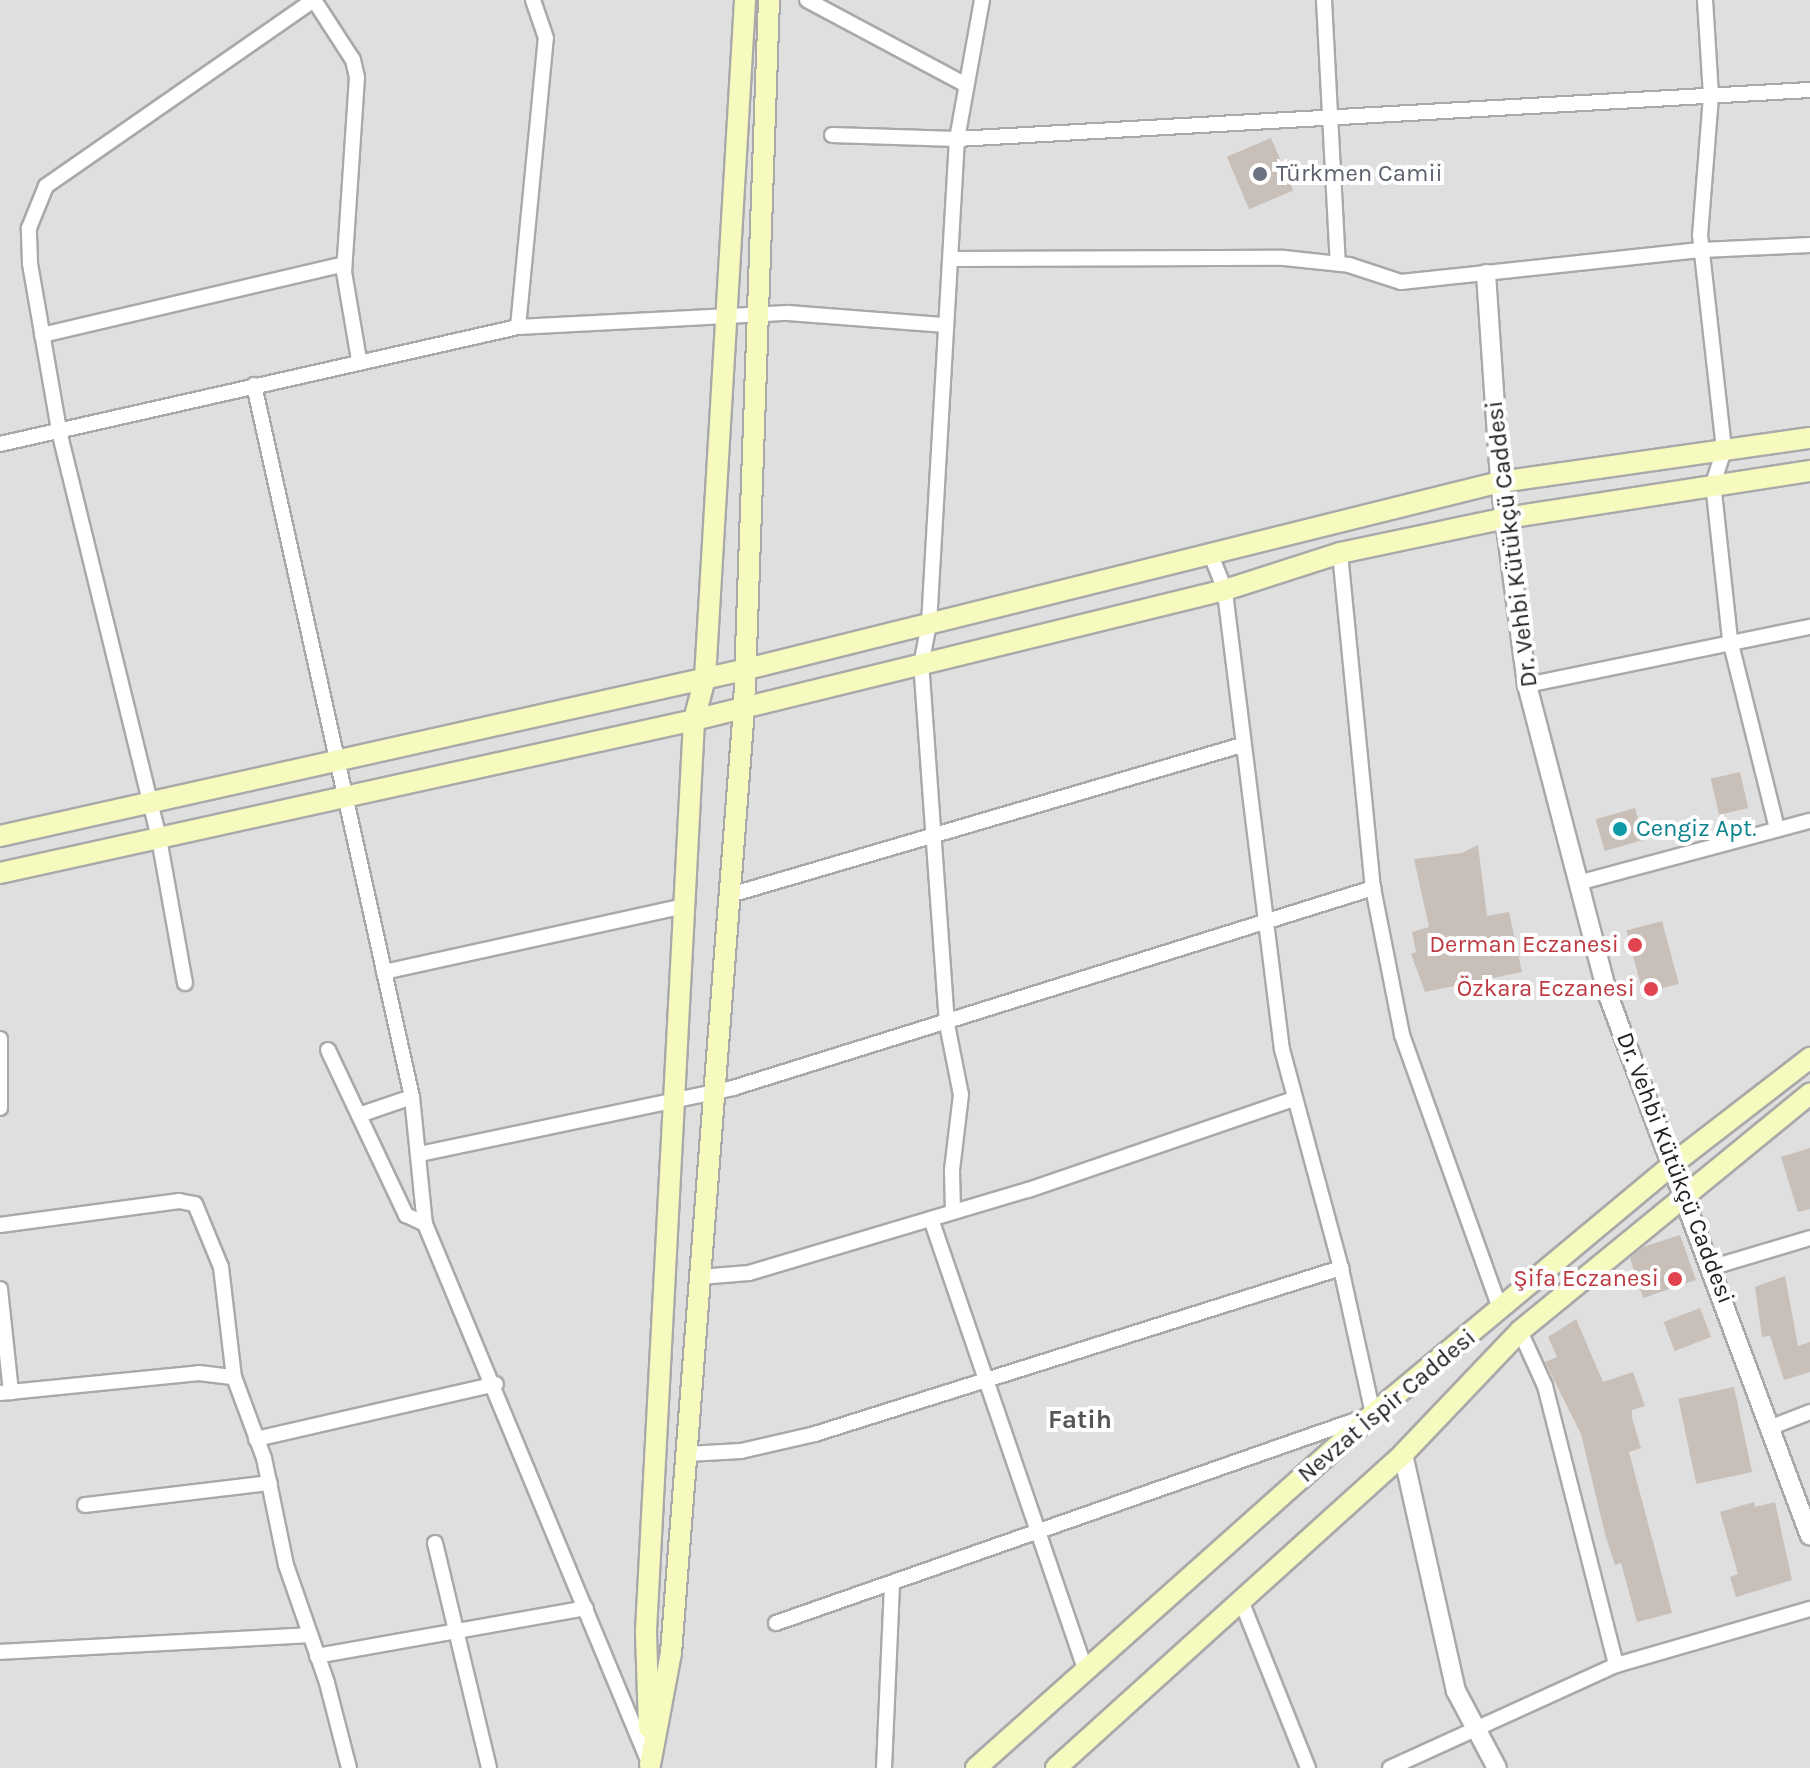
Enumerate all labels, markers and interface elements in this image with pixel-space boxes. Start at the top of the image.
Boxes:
place label: Türkmen Camii [1276,160,1443,188]
marker: Türkmen Camii [1251,165,1269,183]
street label: Dr. Vehbi Kütükçü Caddesi [1480,399,1544,689]
place label: Cengiz Apt. [1636,815,1756,843]
marker: Cengiz Apt. [1611,820,1629,838]
place label: Derman Eczanesi [1429,931,1619,959]
marker: Derman Eczanesi [1626,936,1644,954]
place label: Özkara Eczanesi [1457,975,1635,1003]
marker: Özkara Eczanesi [1642,980,1660,998]
street label: Dr. Vehbi Kütükçü Caddesi [1610,1028,1740,1308]
place label: Şifa Eczanesi [1513,1265,1659,1293]
marker: Şifa Eczanesi [1666,1270,1684,1288]
street label: Nevzat İspir Caddesi [1292,1323,1482,1489]
district label: Fatih [1048,1404,1112,1436]

